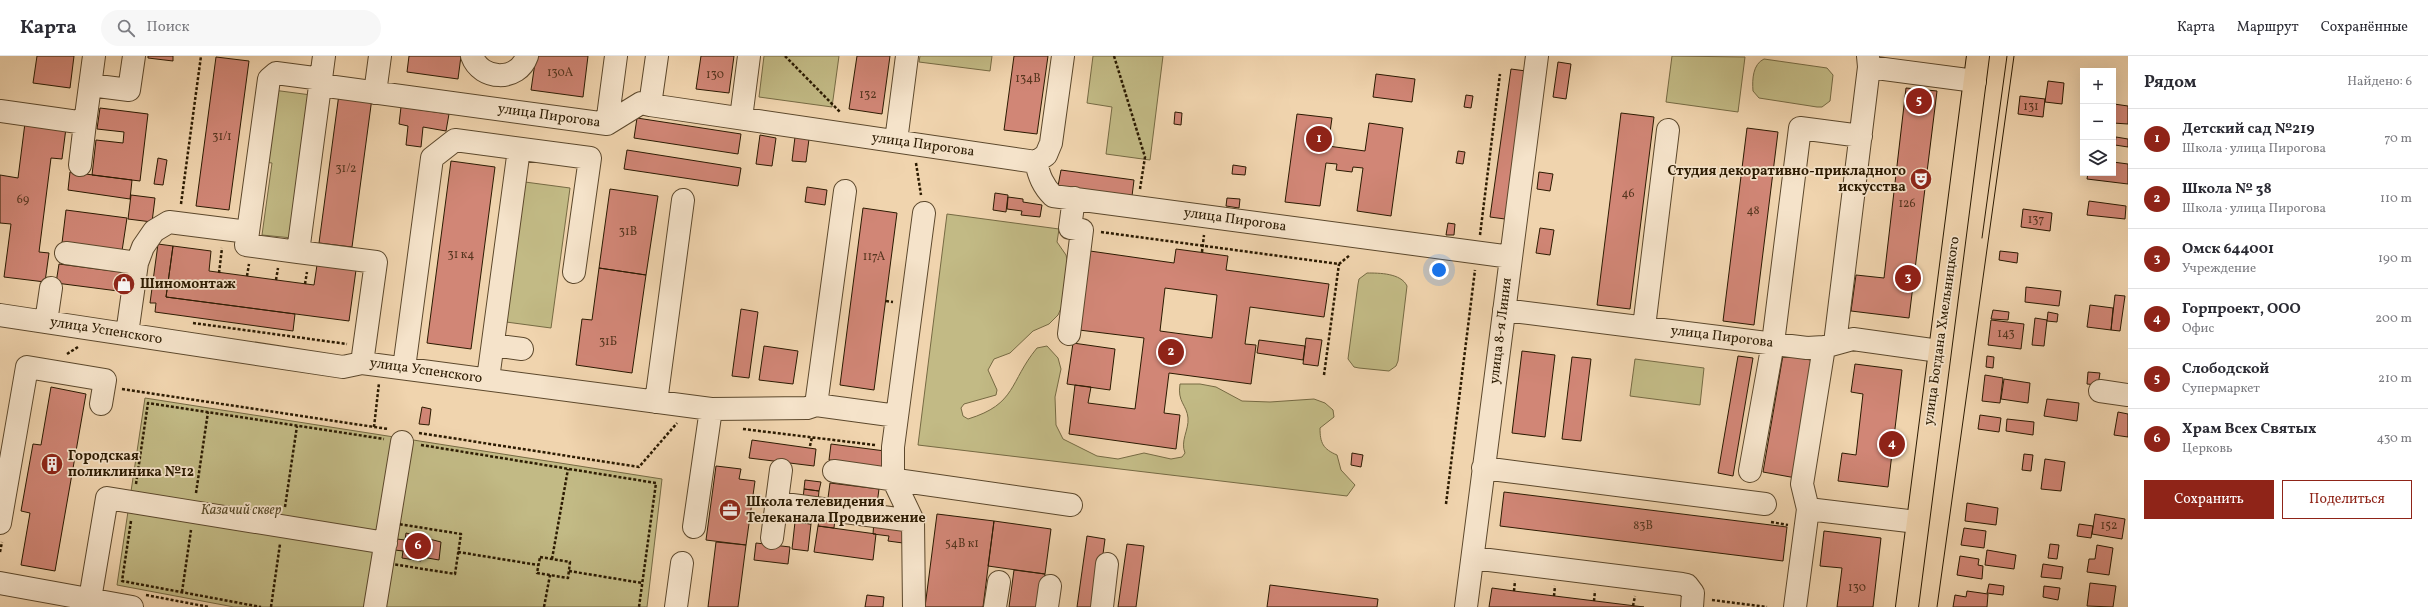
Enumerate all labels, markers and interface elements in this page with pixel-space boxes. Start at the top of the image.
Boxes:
search box [101,10,381,46]
text: Карта [20,15,77,41]
icon: search [115,17,137,39]
text: Поиск [147,17,190,38]
text: Карта [2177,18,2215,37]
text: Маршрут [2237,18,2299,37]
text: Сохранённые [2321,18,2408,37]
house number: 130А [547,65,574,81]
house number: 130 [706,67,724,83]
map controls [2080,68,2116,176]
button: + [2080,68,2116,104]
house number: 134В [1015,71,1041,87]
text: Рядом [2144,71,2197,94]
text: Найдено: 6 [2347,73,2412,91]
pin: 5 [1906,86,1932,116]
house number: 132 [859,87,877,103]
street label: улица Пирогова [496,99,602,133]
house number: 131 [2023,99,2039,115]
button: − [2080,104,2116,140]
text: Детский сад №219 [2182,119,2314,140]
pin: 1 [1306,124,1332,154]
street label: улица Пирогова [870,128,976,162]
house number: 31/1 [212,129,232,145]
text: 1 [2154,130,2160,148]
text: 70 m [2384,130,2412,148]
button: layers [2080,140,2116,176]
text: Школа · улица Пирогова [2182,140,2326,158]
house number: 31/2 [335,161,357,177]
place label: Студия декоративно-прикладного искусства [1667,162,1906,197]
theatre icon: Студия декоративно-прикладного искусства [1908,166,1934,192]
text: Школа № 38 [2182,179,2272,200]
house number: 46 [1621,186,1635,202]
text: 2 [2154,190,2160,208]
text: 110 m [2380,190,2412,208]
house number: 69 [17,192,29,208]
house number: 126 [1898,196,1916,212]
text: Школа · улица Пирогова [2182,200,2326,218]
street label: улица Пирогова [1182,203,1288,237]
house number: 48 [1746,203,1760,219]
house number: 137 [2028,212,2044,228]
house number: 31В [619,224,637,240]
street label: улица Богдана Хмельницкого [1919,235,1965,427]
text: Омск 644001 [2182,239,2274,260]
house number: 31 к4 [448,247,474,263]
house number: 117А [863,249,886,265]
text: 3 [2154,250,2160,268]
text: 190 m [2378,250,2412,268]
your location [1429,260,1449,280]
text: Учреждение [2182,260,2256,278]
pin: 3 [1895,263,1921,293]
shop icon: Шиномонтаж [111,271,137,297]
place label: Шиномонтаж [140,275,236,294]
street label: улица 8-я Линия [1485,277,1517,385]
text: Горпроект, ООО [2182,299,2301,320]
text: 4 [2153,310,2161,328]
text: 200 m [2375,310,2412,328]
street label: улица Успенского [48,313,164,349]
text: Офис [2182,320,2214,338]
street label: улица Пирогова [1669,321,1775,353]
house number: 143 [1997,326,2015,342]
house number: 31Б [599,334,617,350]
pin: 2 [1158,337,1184,367]
street label: улица Успенского [368,354,484,388]
text: Слободской [2182,359,2269,380]
text: 5 [2154,370,2160,388]
text: 210 m [2378,370,2412,388]
text: Супермаркет [2182,380,2260,398]
text: Храм Всех Святых [2182,419,2317,440]
pin: 4 [1879,429,1905,459]
text: 6 [2153,430,2161,448]
text: 430 m [2376,430,2412,448]
text: Церковь [2182,440,2233,458]
place label: Городская поликлиника №12 [68,447,194,482]
building icon: Городская поликлиника №12 [39,451,65,477]
button: Сохранить [2144,480,2274,519]
button: Поделиться [2282,480,2412,519]
place label: Школа телевидения Телеканала Продвижение [746,493,926,528]
office icon: Школа телевидения Телеканала Продвижение [717,497,743,523]
park label: Казачий сквер [201,501,282,520]
house number: 83В [1633,518,1653,534]
house number: 152 [2101,518,2117,534]
pin: 6 [405,531,431,561]
house number: 54В к1 [945,536,979,552]
house number: 130 [1848,580,1866,596]

